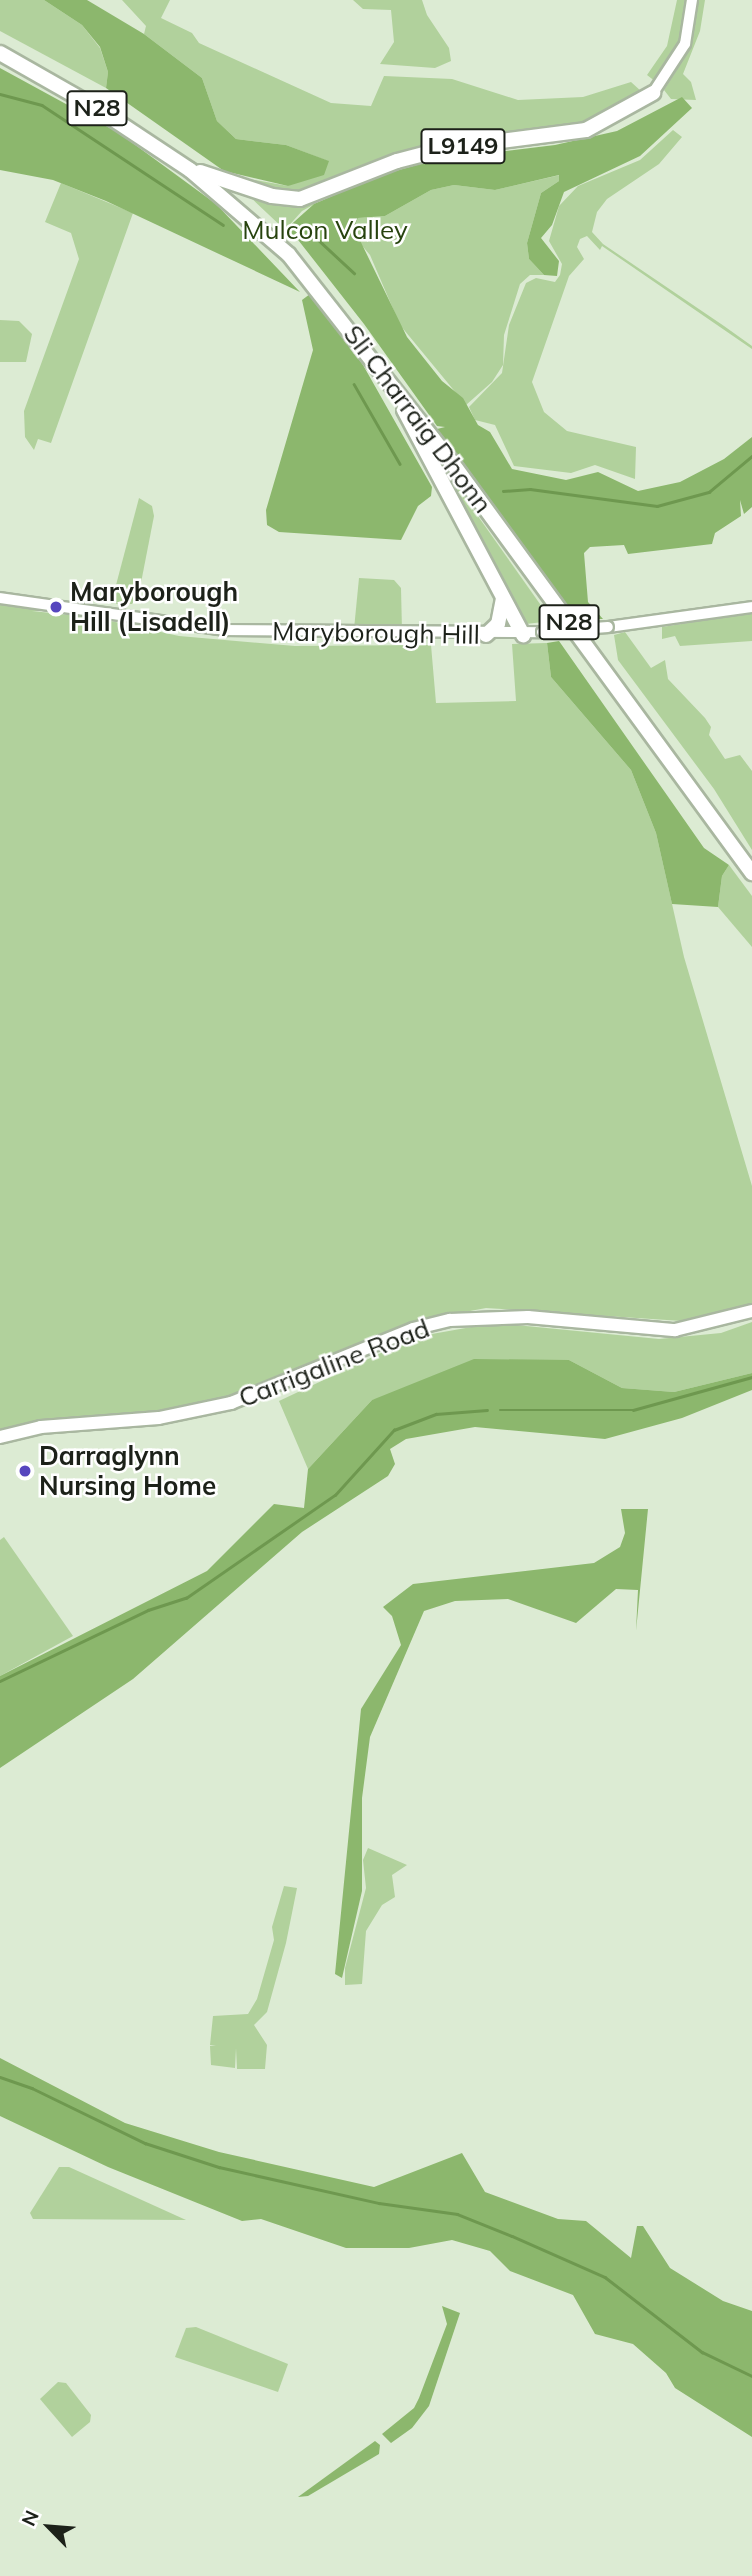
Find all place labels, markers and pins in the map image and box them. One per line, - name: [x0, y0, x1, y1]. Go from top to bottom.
- place label: Maryborough Hill (Lisadell): [70, 576, 238, 638]
- marker: Maryborough Hill (Lisadell): [48, 599, 64, 615]
- place label: Darraglynn Nursing Home: [39, 1440, 216, 1502]
- marker: Darraglynn Nursing Home: [17, 1463, 33, 1479]

